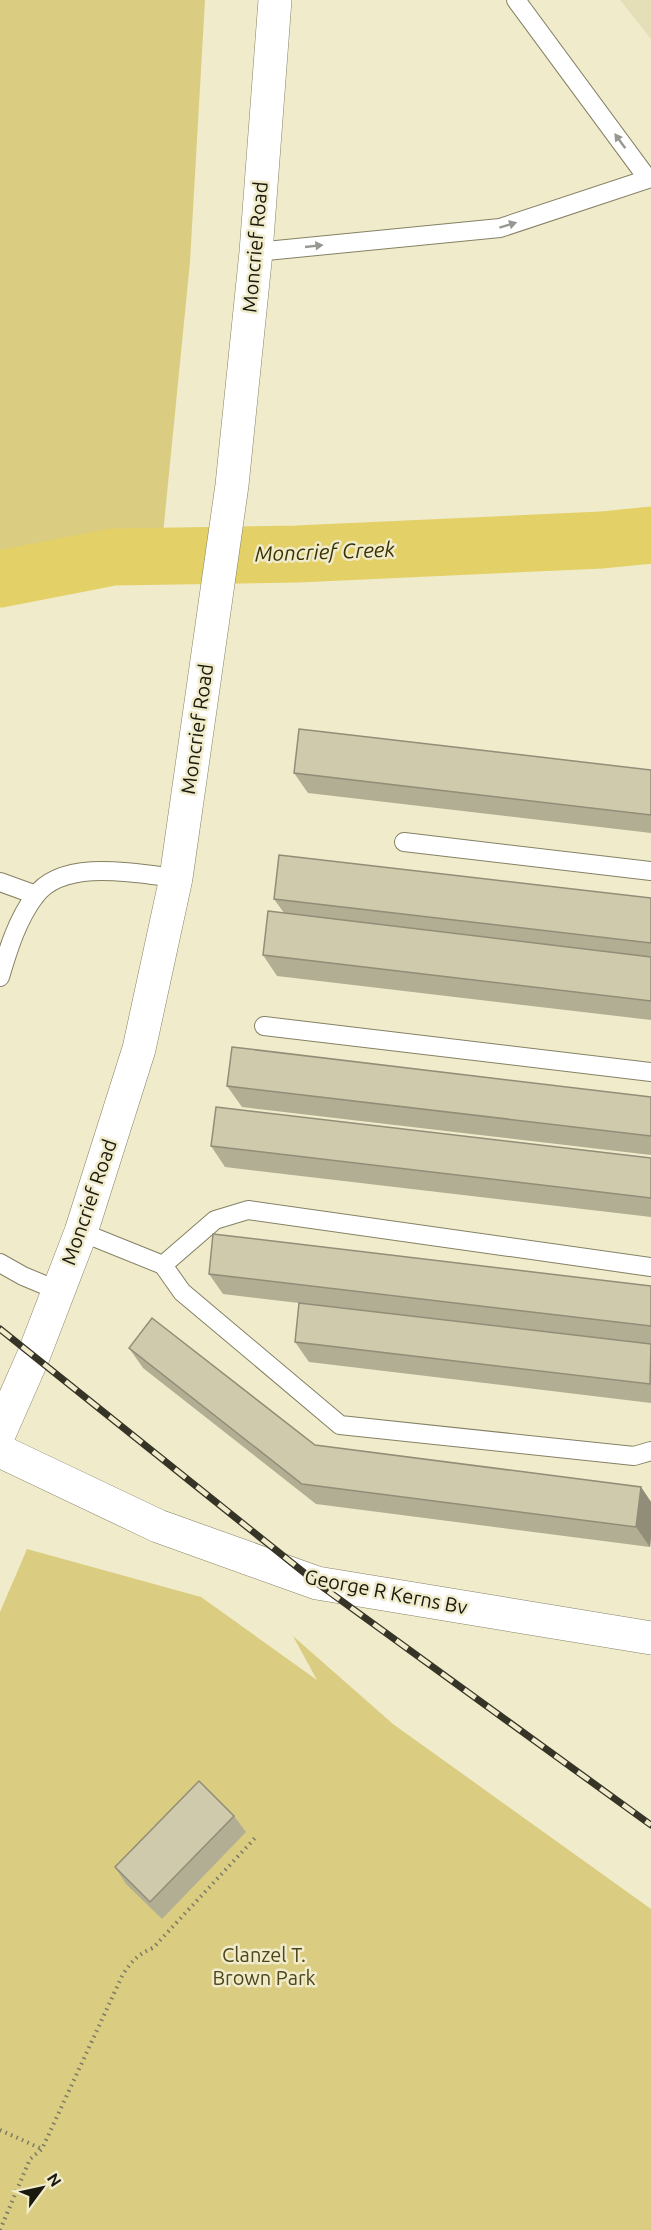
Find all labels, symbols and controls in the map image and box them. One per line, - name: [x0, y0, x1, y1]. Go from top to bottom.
- one-way arrow: [615, 134, 627, 149]
- street label: Moncrief Road: [237, 180, 272, 314]
- one-way arrow: [499, 220, 517, 229]
- one-way arrow: [305, 241, 324, 251]
- water label: Moncrief Creek: [254, 537, 396, 565]
- street label: Moncrief Road: [176, 662, 217, 796]
- street label: Moncrief Road: [56, 1136, 121, 1268]
- street label: George R Kerns Bv: [303, 1564, 470, 1619]
- park label: Clanzel T. Brown Park: [212, 1943, 316, 1989]
- north arrow: [12, 2158, 72, 2218]
- text: N: [44, 2170, 65, 2190]

